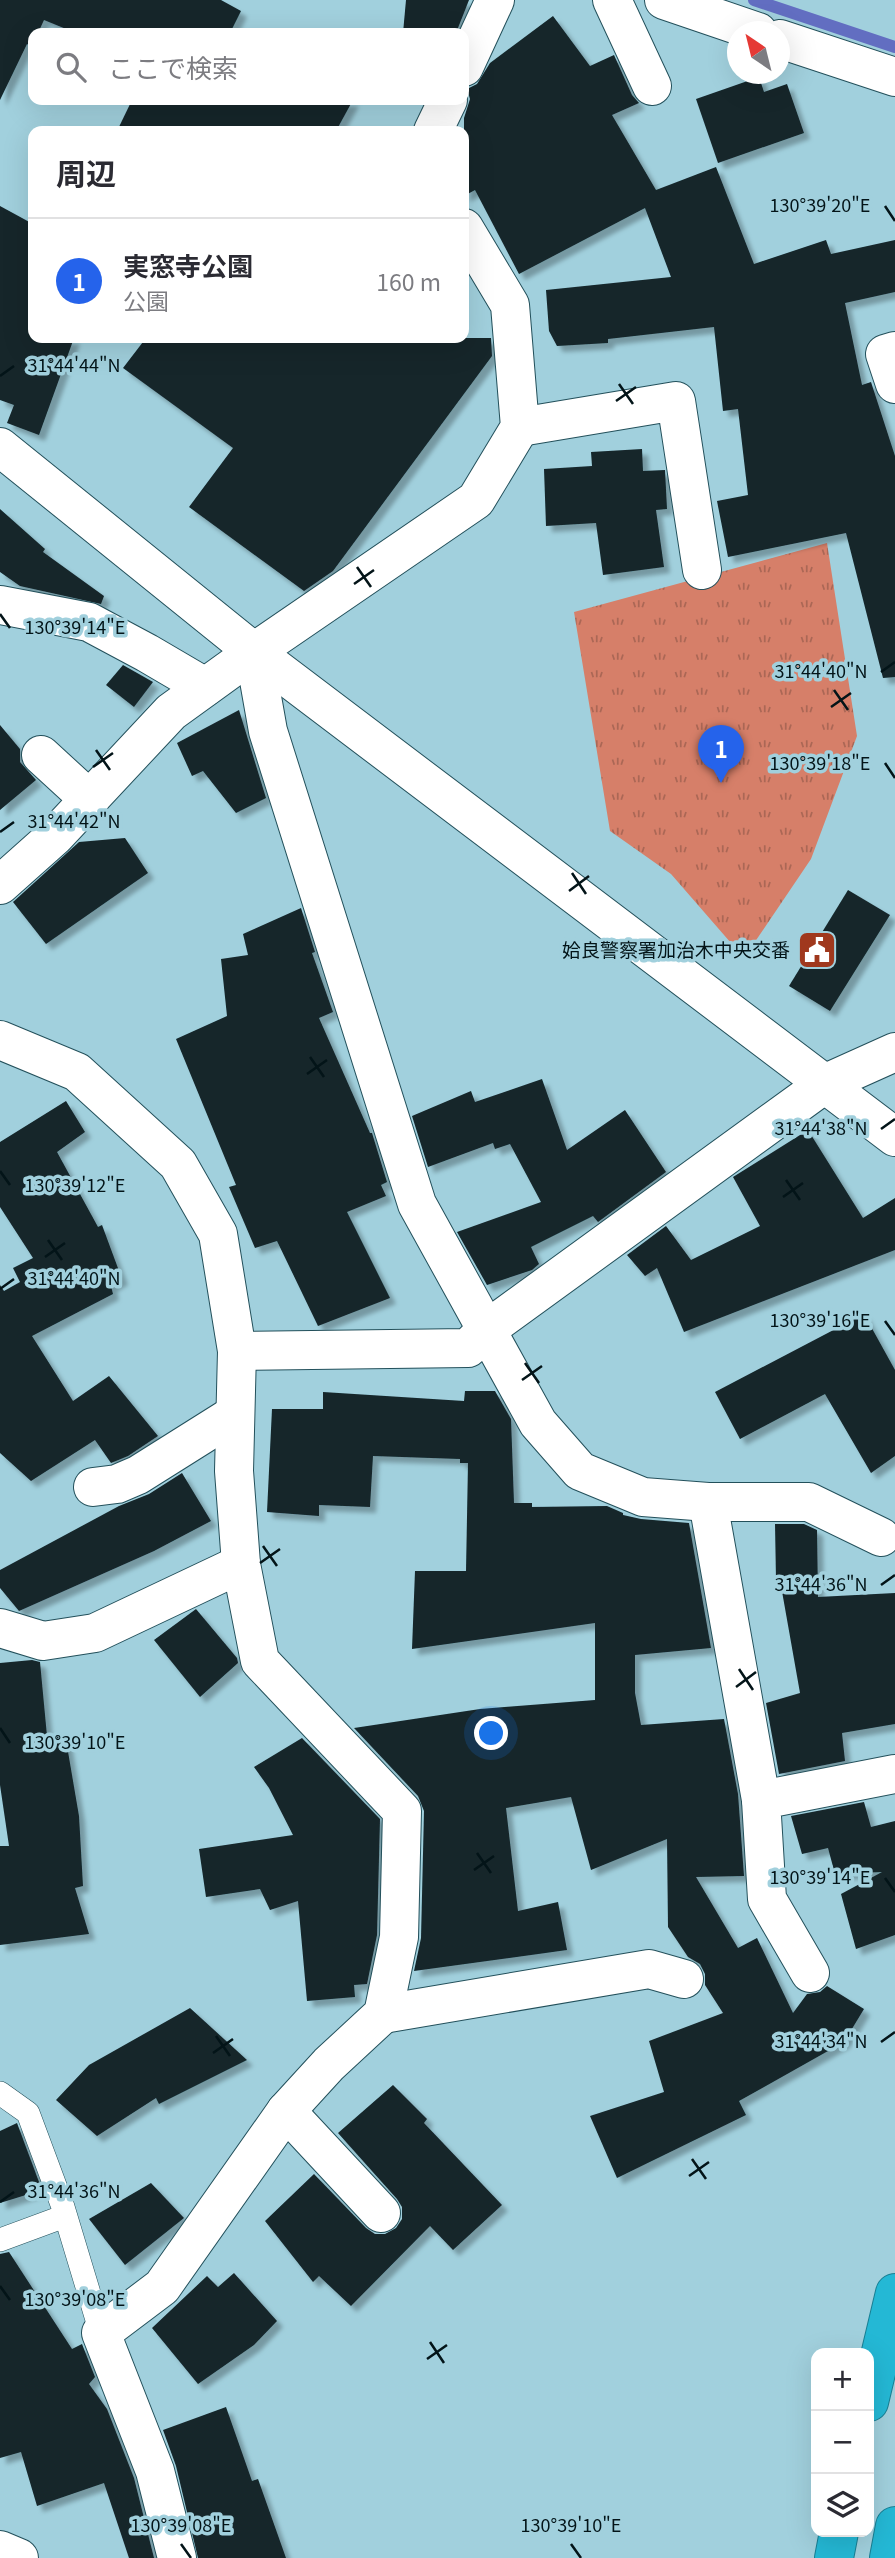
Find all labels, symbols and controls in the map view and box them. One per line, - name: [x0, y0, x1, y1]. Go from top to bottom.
- north arrow: [727, 21, 790, 84]
- search box: [28, 28, 469, 105]
- icon: search: [52, 48, 90, 86]
- text: ここで検索: [108, 48, 238, 85]
- text: 周辺: [56, 150, 116, 194]
- text: 130°39'20"E: [770, 191, 870, 217]
- text: 実窓寺公園: [123, 246, 253, 283]
- text: 1: [72, 264, 86, 298]
- text: 160 m: [376, 264, 441, 298]
- text: 公園: [123, 283, 169, 317]
- text: 31°44'44"N: [27, 351, 121, 377]
- text: 130°39'14"E: [25, 613, 125, 639]
- text: 31°44'40"N: [774, 657, 868, 683]
- pin: 1: [698, 725, 744, 783]
- text: 130°39'18"E: [770, 749, 870, 775]
- text: 31°44'42"N: [27, 807, 121, 833]
- public building icon: 姶良警察署加治木中央交番: [796, 929, 838, 971]
- place label: 姶良警察署加治木中央交番: [562, 935, 790, 962]
- text: 31°44'38"N: [774, 1114, 868, 1140]
- text: 130°39'12"E: [25, 1171, 125, 1197]
- text: 31°44'40"N: [27, 1264, 121, 1290]
- text: 130°39'16"E: [770, 1306, 870, 1332]
- text: 31°44'36"N: [774, 1570, 868, 1596]
- your location: [474, 1716, 508, 1750]
- text: 130°39'10"E: [25, 1728, 125, 1754]
- text: 130°39'14"E: [770, 1863, 870, 1889]
- text: 31°44'34"N: [774, 2027, 868, 2053]
- text: 31°44'36"N: [27, 2177, 121, 2203]
- text: 130°39'08"E: [25, 2285, 125, 2311]
- map controls: [811, 2348, 874, 2537]
- button: +: [811, 2348, 874, 2411]
- button: −: [811, 2411, 874, 2474]
- button: layers: [811, 2474, 874, 2537]
- text: 130°39'08"E: [131, 2511, 231, 2537]
- text: 130°39'10"E: [521, 2511, 621, 2537]

